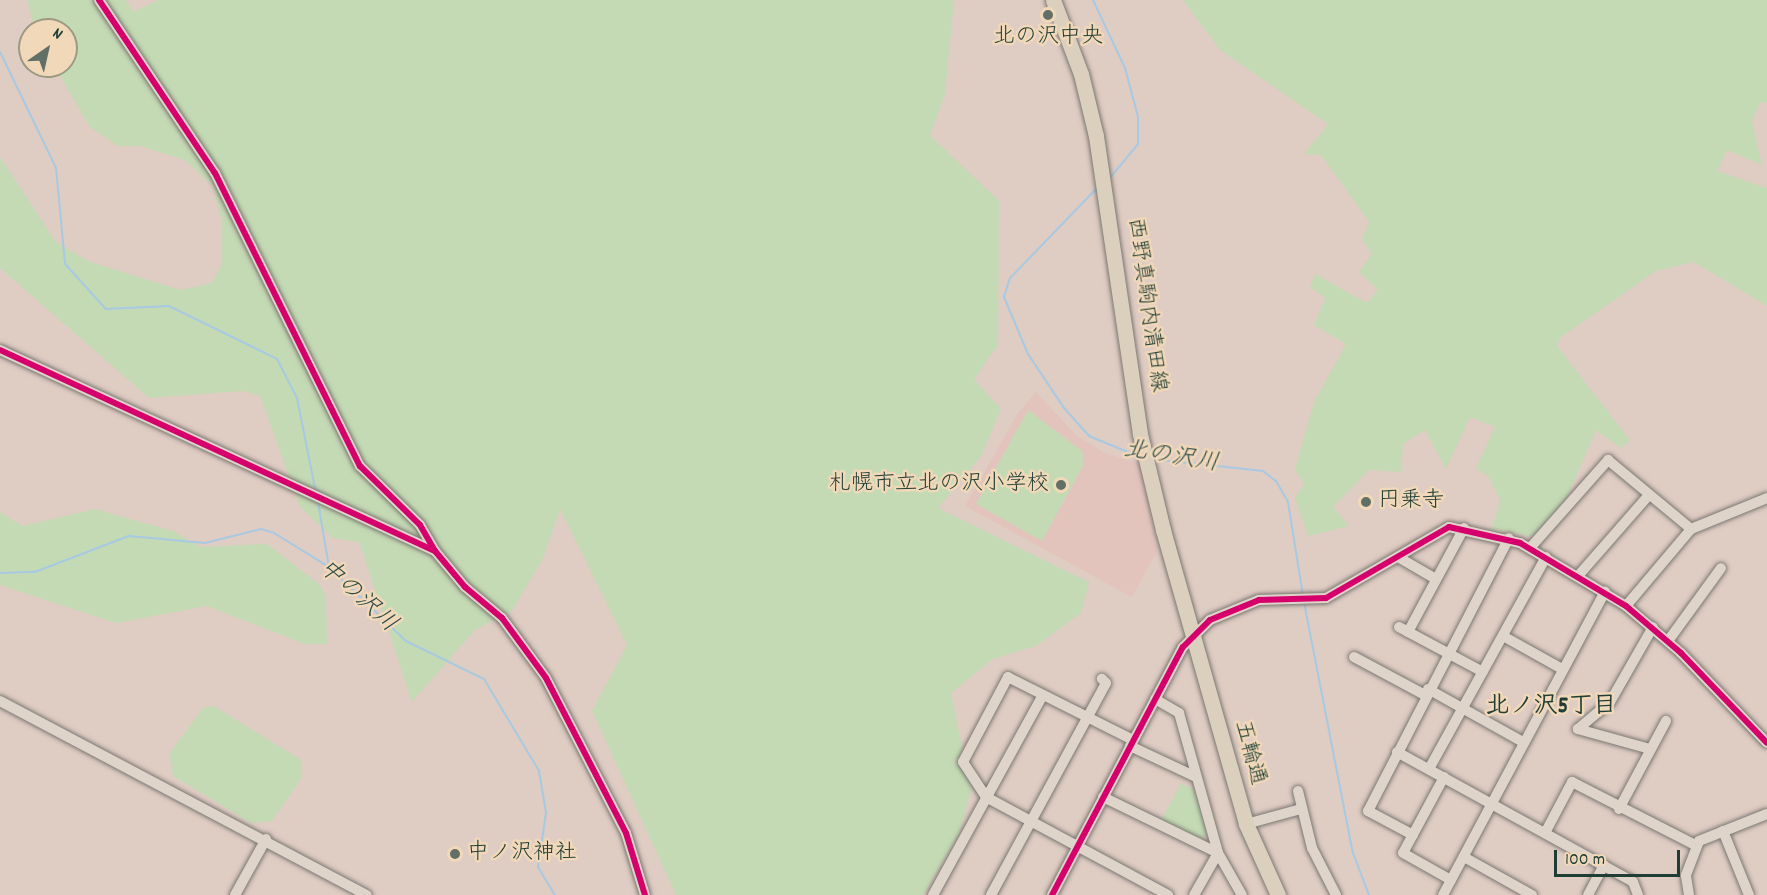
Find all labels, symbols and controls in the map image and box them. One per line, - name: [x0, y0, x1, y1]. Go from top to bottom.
- marker: 北の沢中央: [1041, 8, 1055, 22]
- north arrow: [18, 18, 78, 78]
- text: N: [48, 23, 67, 46]
- place label: 北の沢中央: [993, 25, 1103, 51]
- street label: 西野真駒内清田線: [1121, 216, 1171, 394]
- water label: 北の沢川: [1121, 436, 1221, 480]
- place label: 札幌市立北の沢小学校: [829, 472, 1049, 498]
- marker: 札幌市立北の沢小学校: [1054, 478, 1068, 492]
- place label: 円乗寺: [1378, 489, 1444, 515]
- marker: 円乗寺: [1359, 495, 1373, 509]
- water label: 中の沢川: [312, 554, 402, 640]
- district label: 北ノ沢5丁目: [1485, 694, 1617, 722]
- street label: 五輪通: [1228, 718, 1270, 788]
- scale bar: [1557, 838, 1683, 876]
- place label: 中ノ沢神社: [467, 841, 577, 867]
- marker: 中ノ沢神社: [448, 847, 462, 861]
- text: 100 m: [1565, 848, 1605, 873]

